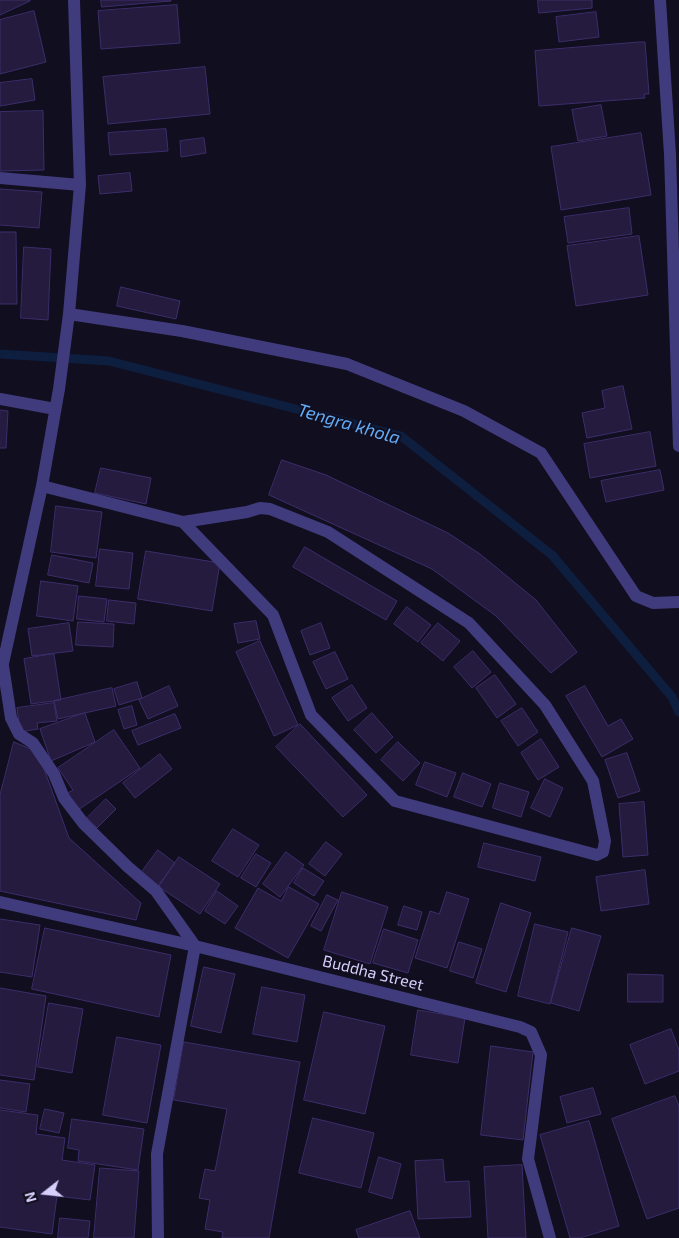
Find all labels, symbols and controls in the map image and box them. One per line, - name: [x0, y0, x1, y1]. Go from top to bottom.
- water label: Tengra khola: [295, 399, 403, 449]
- street label: Buddha Street: [320, 951, 426, 995]
- north arrow: [20, 1168, 70, 1218]
- text: N: [21, 1190, 40, 1204]

